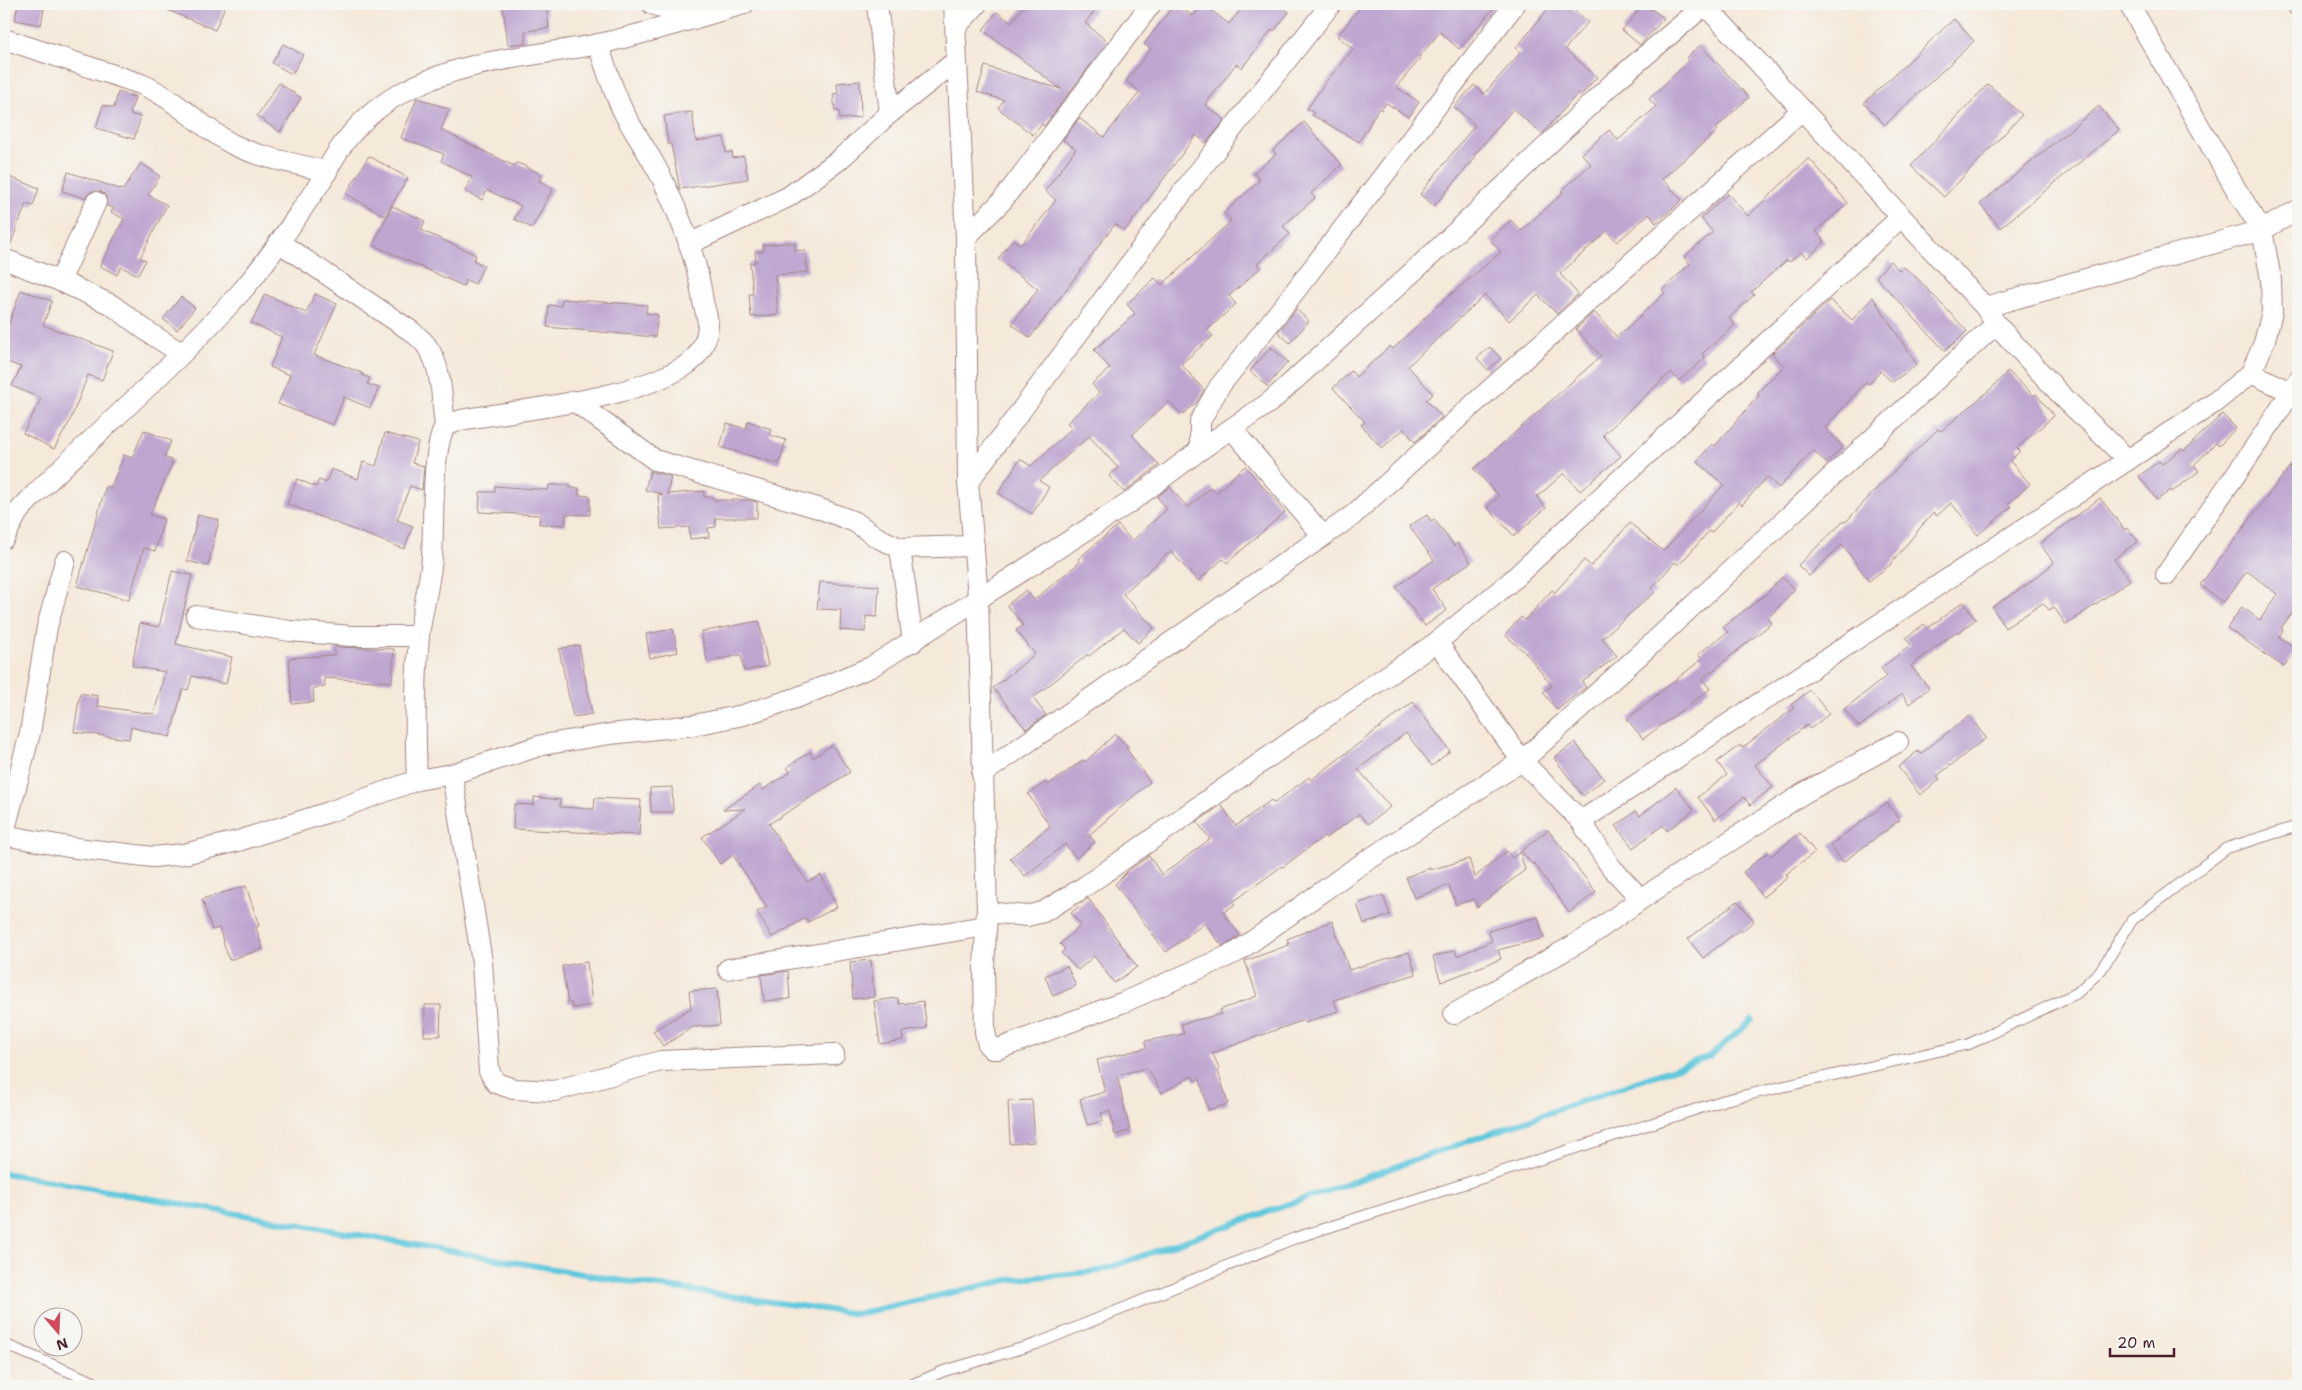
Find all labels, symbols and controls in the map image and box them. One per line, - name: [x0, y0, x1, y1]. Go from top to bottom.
- north arrow: [32, 1308, 82, 1358]
- scale bar: [2110, 1325, 2173, 1357]
- text: 20 m: [2117, 1333, 2156, 1353]
- text: N: [54, 1334, 70, 1355]

